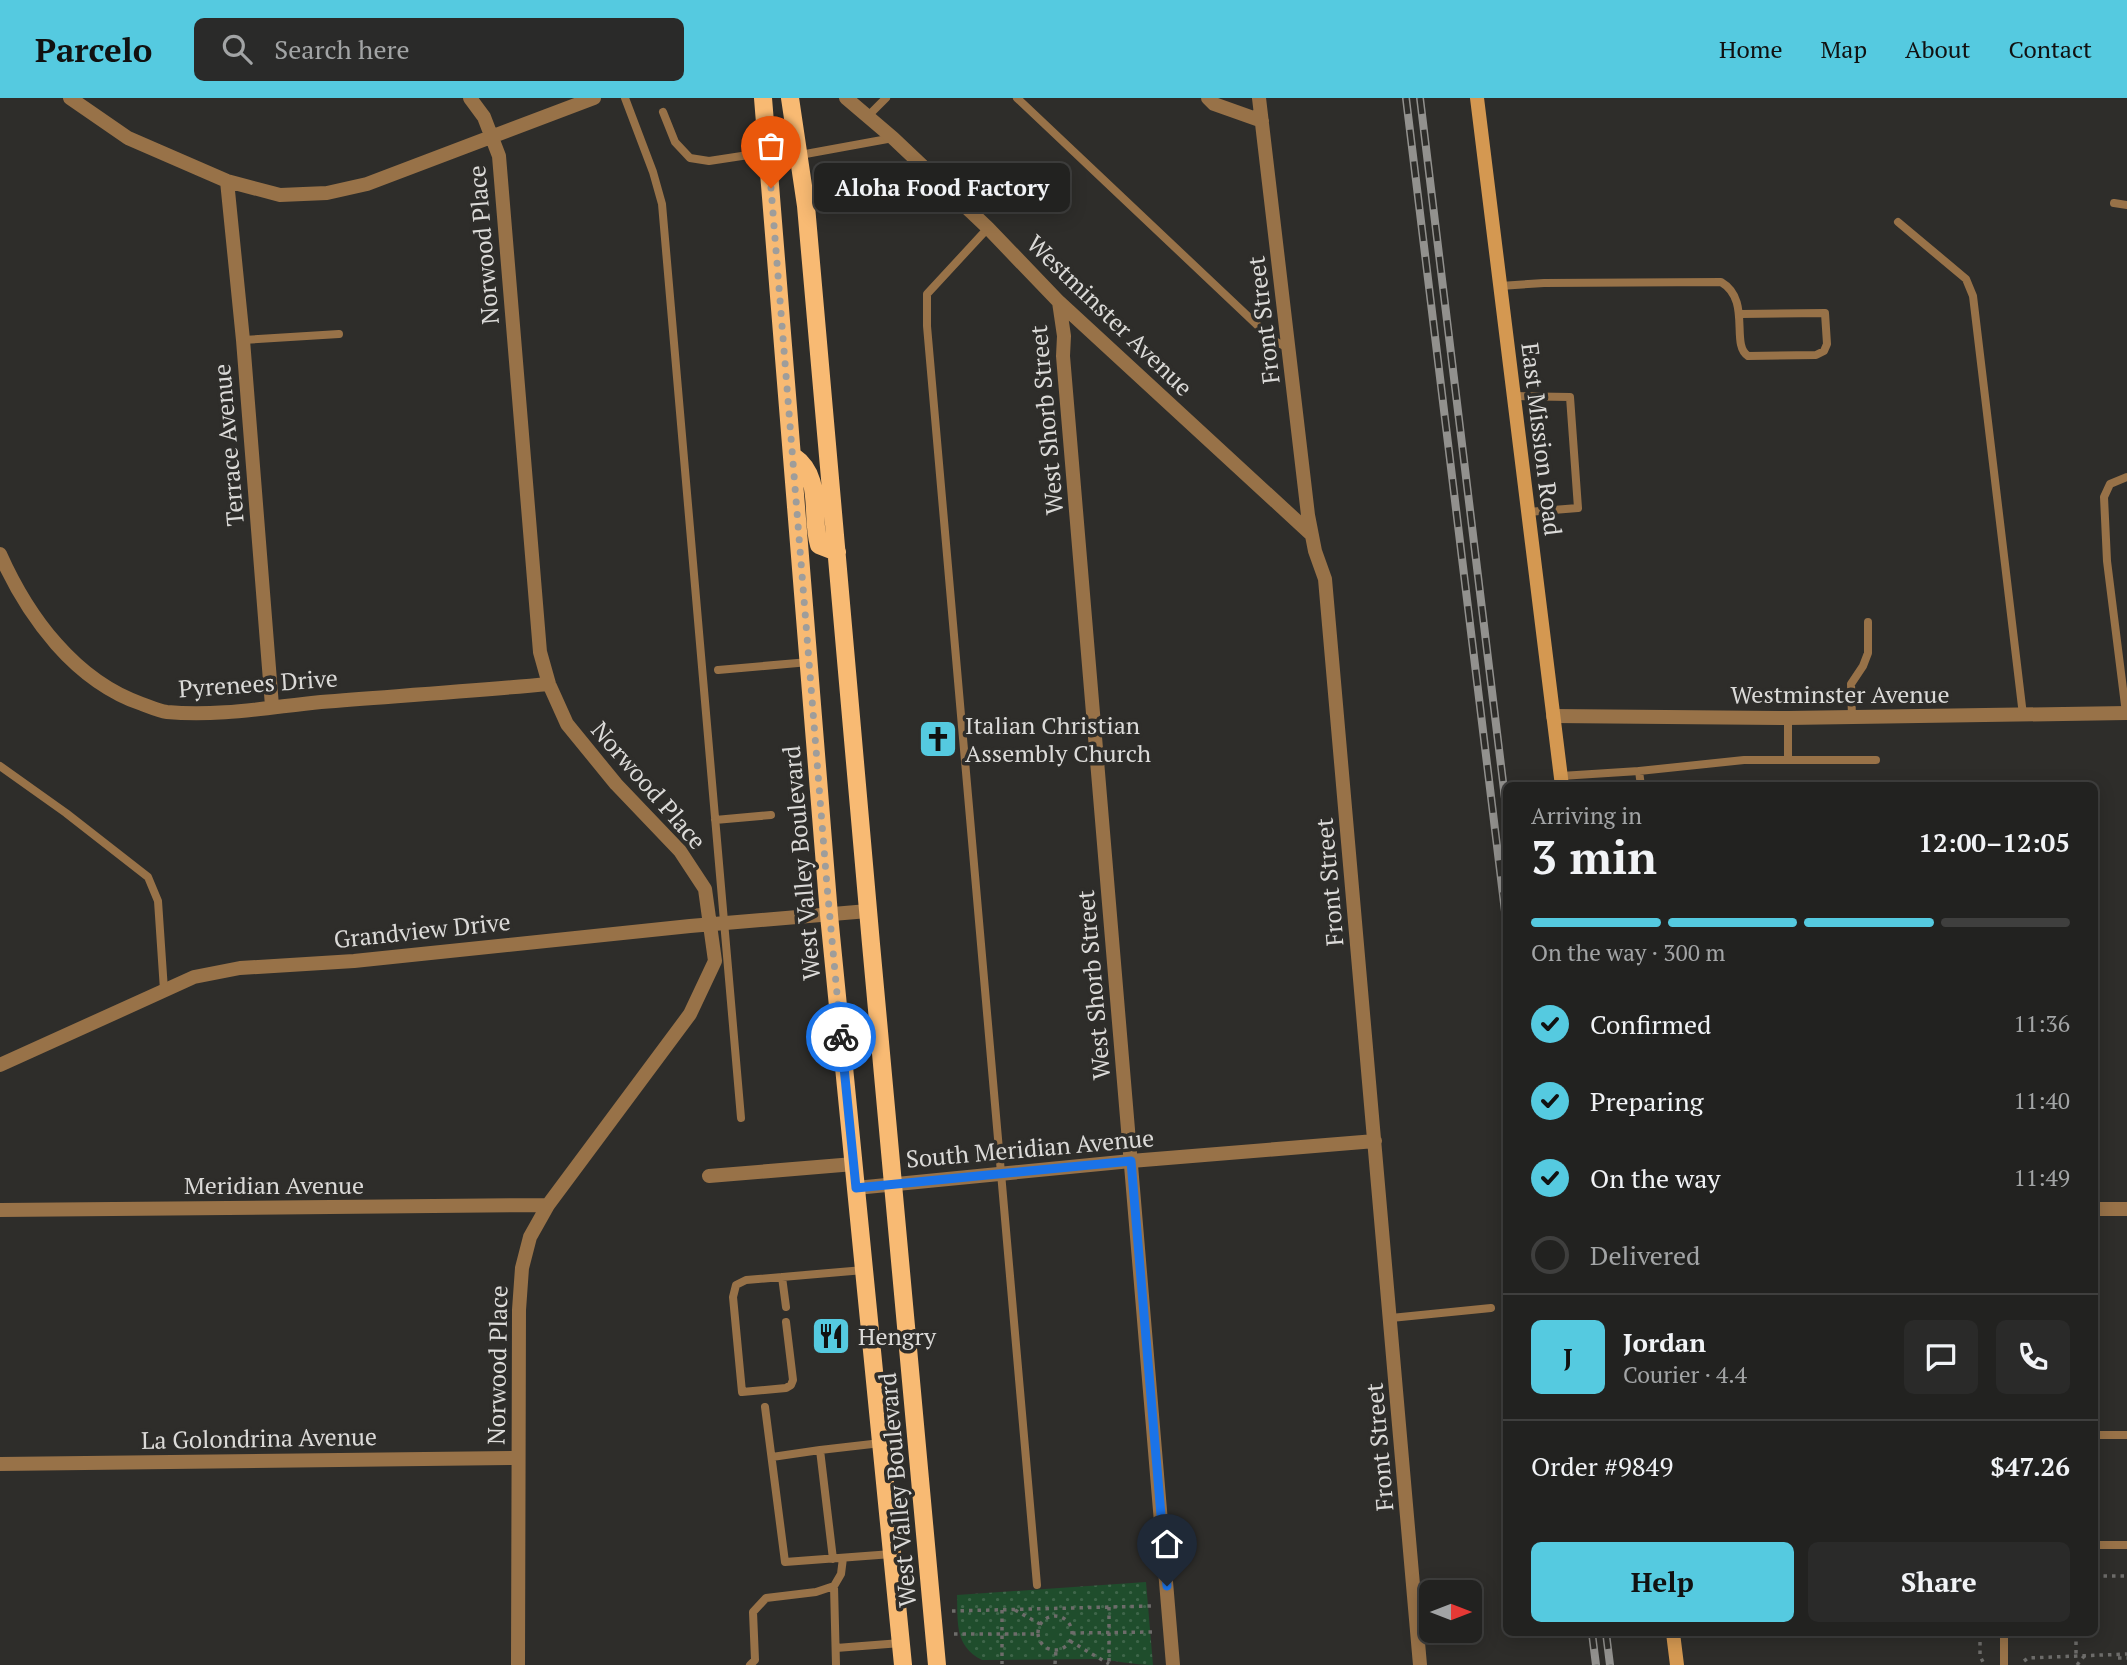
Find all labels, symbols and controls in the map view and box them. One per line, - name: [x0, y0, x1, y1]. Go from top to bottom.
- search box: [194, 18, 684, 81]
- text: Parcelo: [35, 28, 152, 71]
- icon: search: [218, 30, 256, 68]
- text: Search here: [274, 32, 410, 66]
- text: Home: [1719, 33, 1783, 65]
- text: Map: [1821, 33, 1867, 65]
- text: About: [1905, 33, 1971, 65]
- text: Contact: [2009, 33, 2092, 65]
- pin: [741, 116, 801, 188]
- icon: bag: [752, 127, 790, 165]
- street label: Norwood Place: [460, 164, 506, 326]
- callout: Aloha Food Factory: [813, 164, 1068, 212]
- text: Aloha Food Factory: [835, 172, 1049, 203]
- street label: Westminster Avenue: [1020, 227, 1200, 403]
- street label: Front Street: [1239, 254, 1287, 386]
- street label: West Shorb Street: [1022, 324, 1070, 516]
- street label: East Mission Road: [1514, 341, 1570, 537]
- street label: Terrace Avenue: [205, 363, 251, 527]
- street label: Pyrenees Drive: [177, 661, 339, 705]
- street label: Westminster Avenue: [1731, 678, 1949, 710]
- place label: Italian Christian Assembly Church: [965, 709, 1151, 769]
- street label: Norwood Place: [585, 714, 713, 856]
- church icon: Italian Christian Assembly Church: [917, 718, 959, 760]
- street label: West Valley Boulevard: [775, 744, 827, 982]
- text: Arriving in: [1531, 800, 1642, 831]
- street label: Front Street: [1307, 816, 1351, 947]
- text: 12:00–12:05: [1918, 825, 2070, 859]
- text: 3 min: [1531, 826, 1657, 887]
- street label: West Shorb Street: [1069, 889, 1117, 1081]
- street label: Grandview Drive: [332, 905, 512, 955]
- text: On the way · 300 m: [1531, 937, 1725, 968]
- courier: [806, 1002, 876, 1072]
- icon: check: [1531, 1005, 1569, 1043]
- text: Confirmed: [1590, 1007, 1711, 1041]
- text: 11:36: [2013, 1008, 2070, 1039]
- icon: bike: [822, 1018, 860, 1056]
- icon: check: [1531, 1082, 1569, 1120]
- text: Preparing: [1590, 1084, 1703, 1118]
- text: 11:40: [2013, 1085, 2070, 1116]
- street label: South Meridian Avenue: [905, 1121, 1155, 1175]
- icon: check: [1531, 1159, 1569, 1197]
- text: On the way: [1590, 1161, 1721, 1195]
- text: 11:49: [2013, 1162, 2070, 1193]
- street label: Meridian Avenue: [184, 1169, 364, 1201]
- text: Delivered: [1590, 1238, 1700, 1272]
- street label: Norwood Place: [480, 1285, 514, 1445]
- restaurant icon: Hengry: [810, 1315, 852, 1357]
- place label: Hengry: [858, 1320, 937, 1352]
- button: chat: [1904, 1320, 1978, 1394]
- button: phone: [1996, 1320, 2070, 1394]
- text: Jordan: [1623, 1325, 1706, 1359]
- text: J: [1563, 1340, 1573, 1374]
- text: Courier · 4.4: [1623, 1359, 1747, 1390]
- street label: West Valley Boulevard: [871, 1371, 923, 1609]
- street label: Front Street: [1357, 1381, 1401, 1512]
- street label: La Golondrina Avenue: [141, 1420, 377, 1456]
- text: Order #9849: [1531, 1449, 1673, 1483]
- text: $47.26: [1990, 1449, 2070, 1483]
- pin: [1137, 1514, 1197, 1586]
- icon: home: [1148, 1525, 1186, 1563]
- button: Help: [1531, 1542, 1794, 1622]
- button: Share: [1808, 1542, 2070, 1622]
- north arrow: [1419, 1580, 1482, 1643]
- map controls: [1419, 1580, 1482, 1643]

